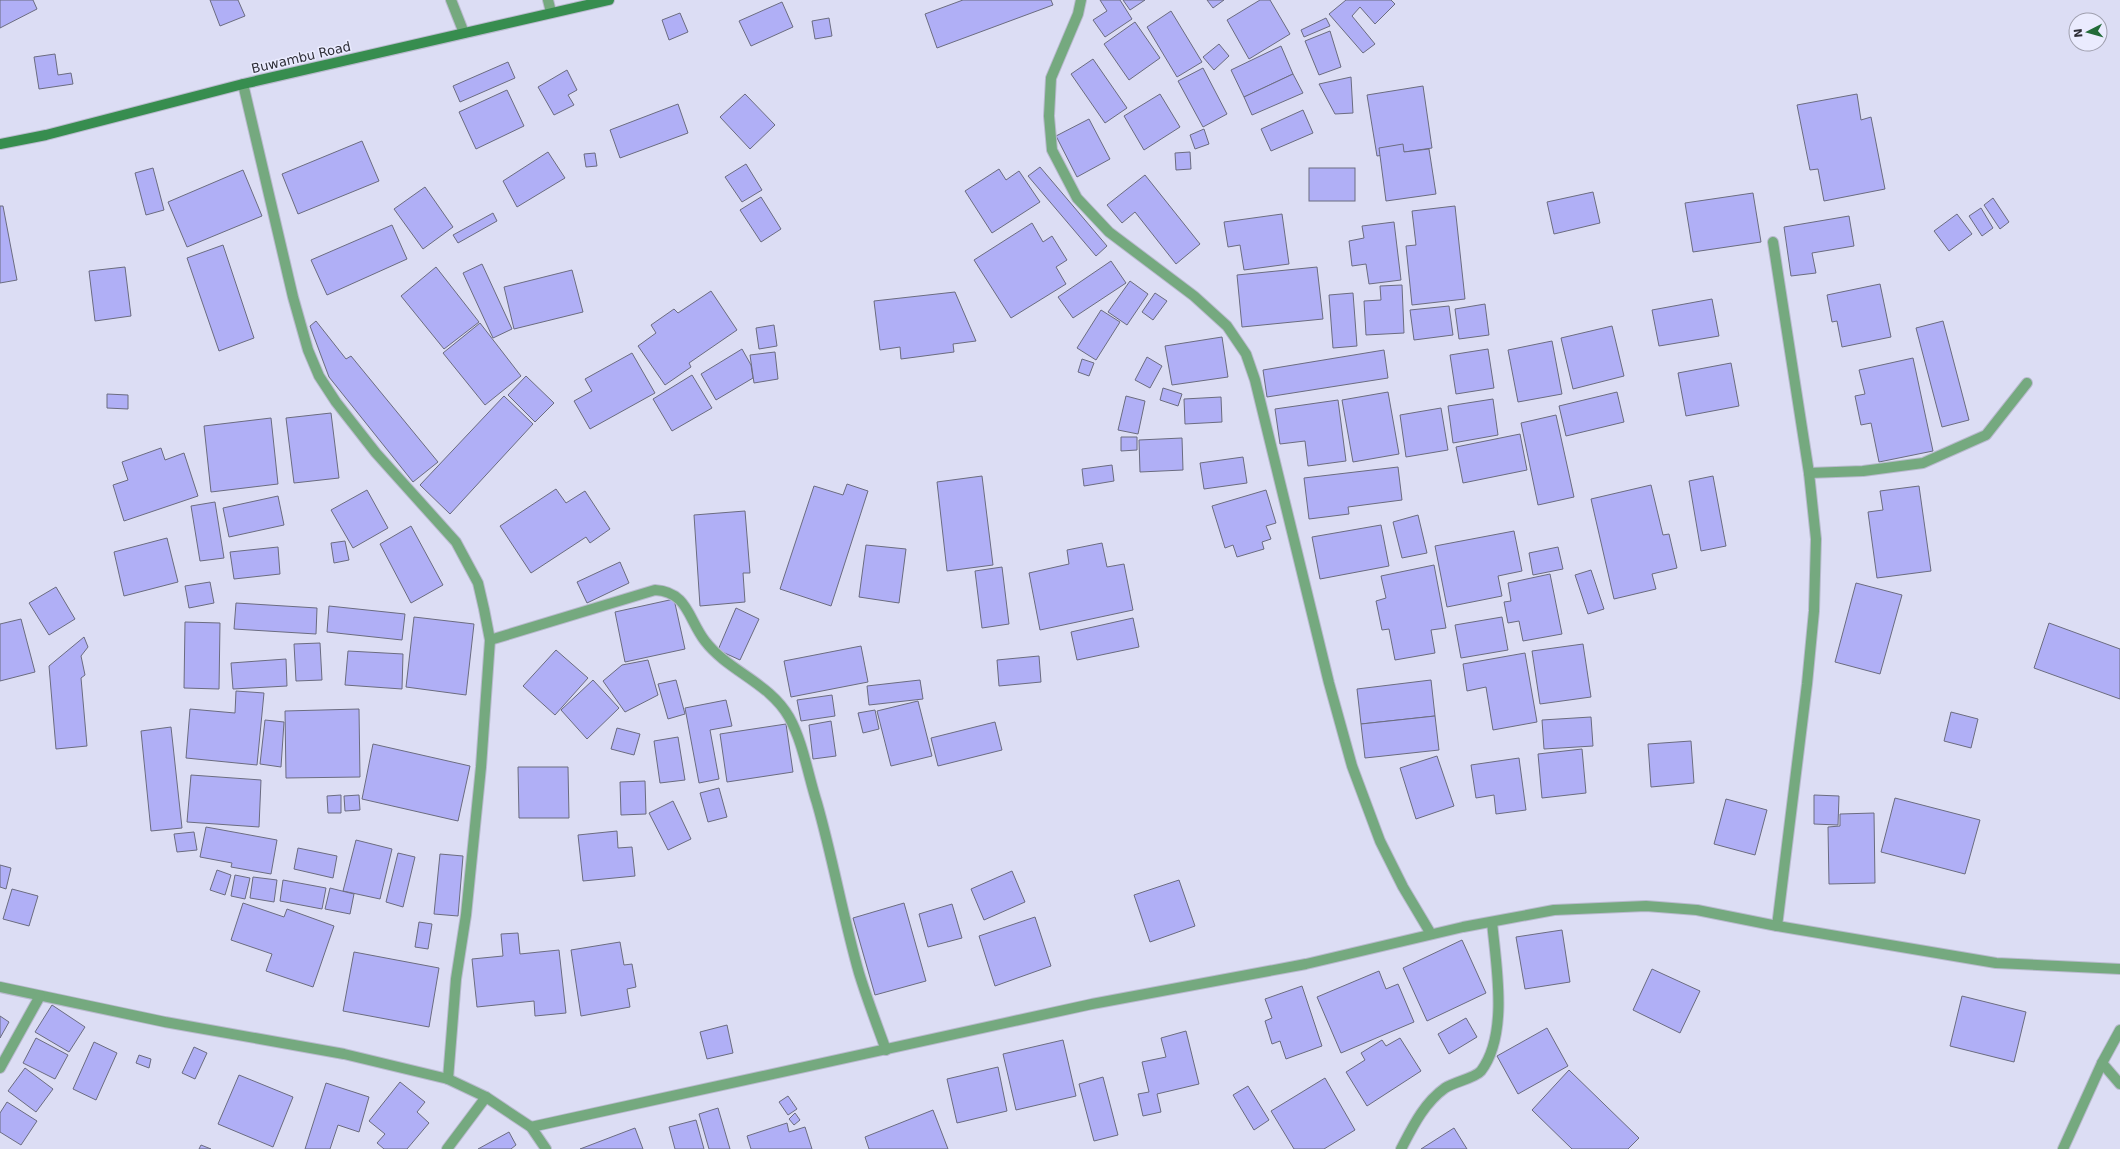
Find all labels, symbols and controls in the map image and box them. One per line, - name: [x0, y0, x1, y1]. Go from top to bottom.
- north arrow: [2068, 12, 2108, 52]
- text: N: [2072, 28, 2085, 38]
- street label: Buwambu Road: [250, 39, 352, 76]

